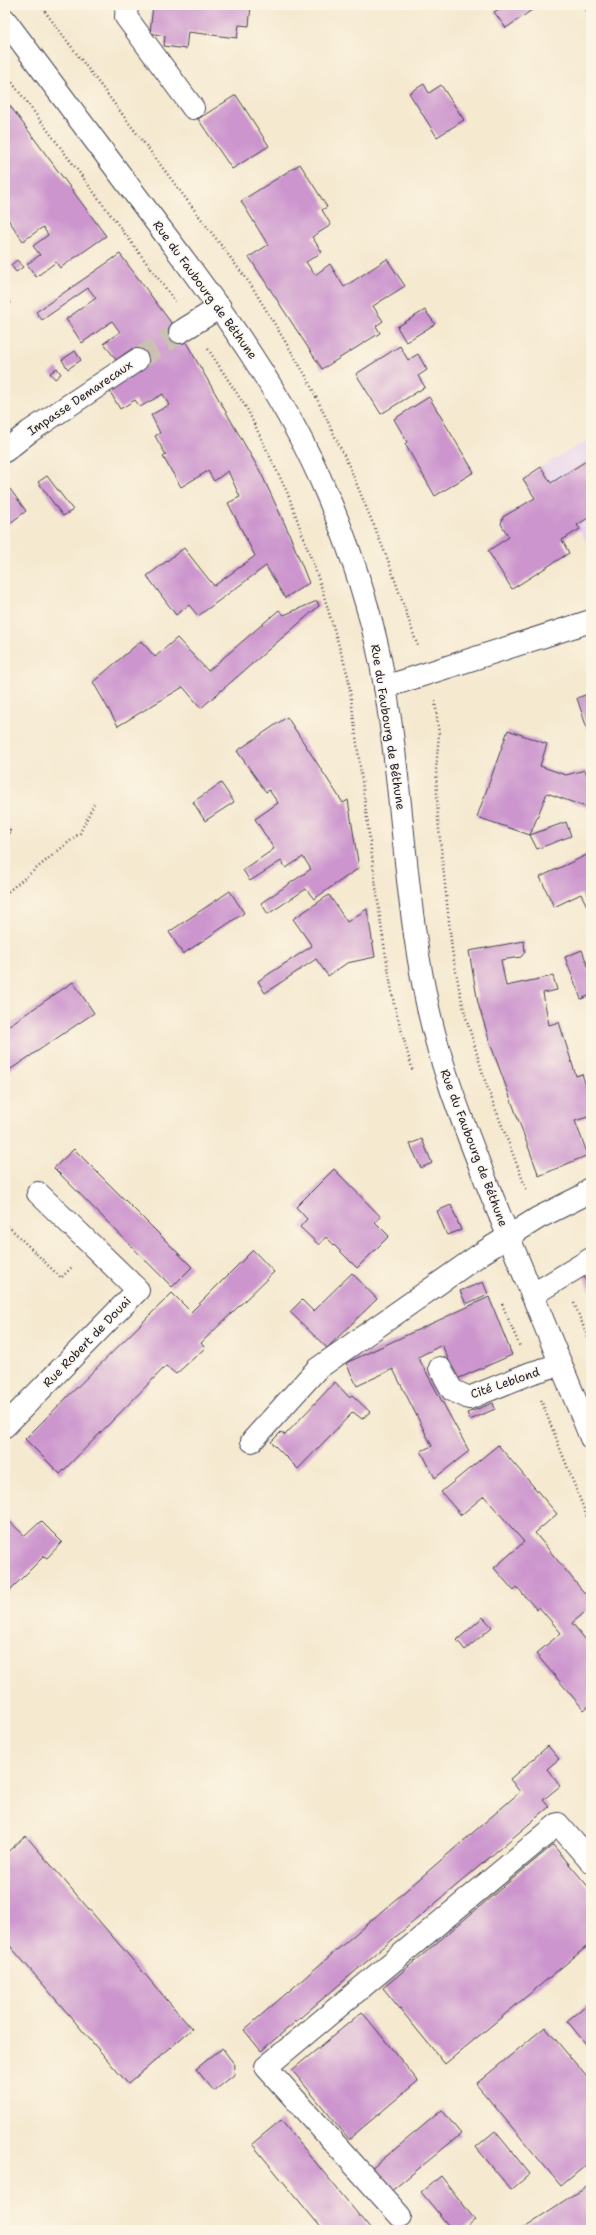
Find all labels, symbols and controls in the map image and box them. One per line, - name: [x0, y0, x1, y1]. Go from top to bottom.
- street label: Rue du Faubourg de Béthune: [149, 218, 261, 363]
- street label: Impasse Demarecaux: [24, 357, 136, 439]
- street label: Rue du Faubourg de Béthune: [367, 643, 409, 811]
- street label: Rue du Faubourg de Béthune: [437, 1067, 512, 1229]
- street label: Rue Robert de Douai: [39, 1293, 135, 1391]
- street label: Cité Leblond: [468, 1364, 542, 1402]

